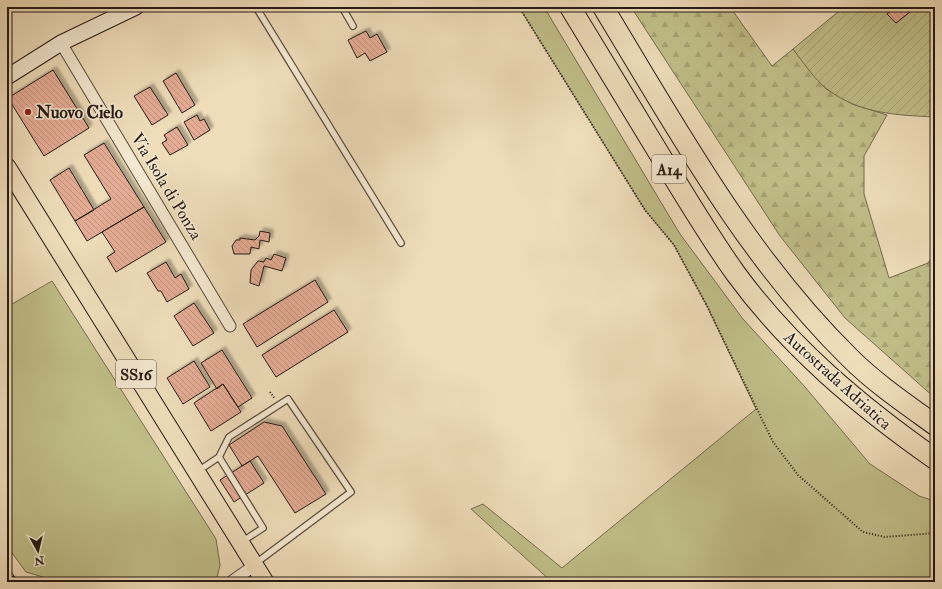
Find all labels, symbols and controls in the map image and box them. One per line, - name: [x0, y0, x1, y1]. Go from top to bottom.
- place label: Nuovo Cielo: [35, 102, 123, 123]
- marker: Nuovo Cielo: [23, 107, 33, 117]
- street label: Via Isola di Ponza: [126, 129, 207, 244]
- road number: A14: [652, 155, 686, 183]
- street label: Autostrada Adriatica: [779, 326, 897, 435]
- road number: SS16: [116, 360, 156, 388]
- north arrow: [18, 531, 58, 571]
- text: N: [32, 553, 46, 568]

